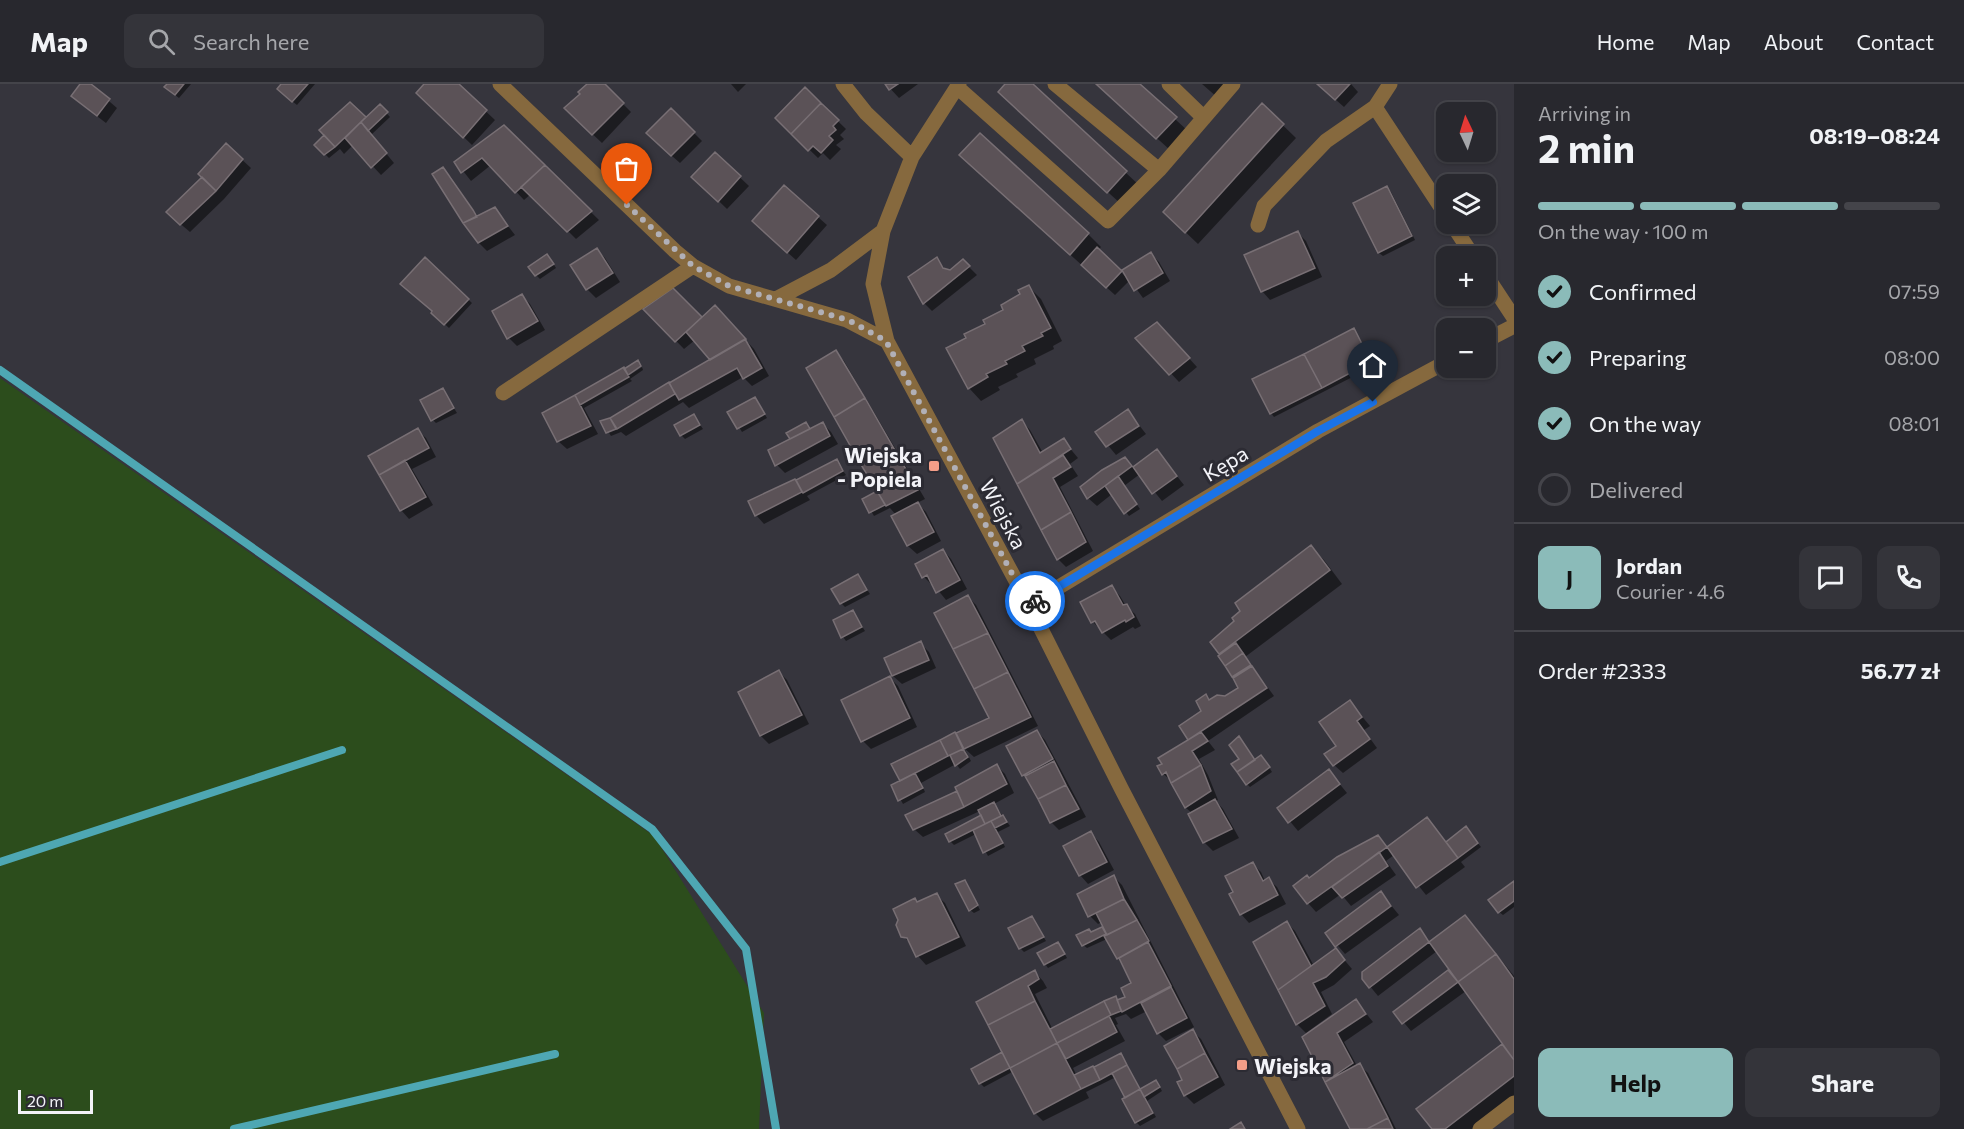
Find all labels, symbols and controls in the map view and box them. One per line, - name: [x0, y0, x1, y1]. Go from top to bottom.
- search box: [124, 14, 544, 68]
- text: Map: [30, 24, 88, 58]
- icon: search: [145, 25, 178, 58]
- text: Search here: [193, 28, 309, 55]
- text: Home: [1597, 29, 1654, 54]
- text: Map: [1687, 29, 1731, 54]
- text: About: [1764, 29, 1823, 54]
- text: Contact: [1856, 29, 1934, 54]
- text: Arriving in: [1538, 101, 1631, 125]
- north arrow: [1436, 102, 1496, 162]
- map controls: [1436, 102, 1496, 378]
- text: 08:19–08:24: [1809, 122, 1940, 149]
- text: 2 min: [1538, 123, 1635, 171]
- pin: [601, 143, 652, 205]
- icon: bag: [610, 152, 643, 185]
- button: layers: [1436, 174, 1496, 234]
- text: On the way · 100 m: [1538, 219, 1708, 243]
- button: +: [1436, 246, 1496, 306]
- icon: check: [1538, 275, 1571, 308]
- text: Confirmed: [1589, 278, 1696, 305]
- text: 07:59: [1888, 279, 1940, 303]
- button: −: [1436, 318, 1496, 378]
- pin: [1347, 340, 1398, 402]
- icon: check: [1538, 341, 1571, 374]
- text: Preparing: [1589, 344, 1686, 371]
- text: 08:00: [1884, 345, 1940, 369]
- icon: home: [1356, 349, 1389, 382]
- icon: check: [1538, 407, 1571, 440]
- text: On the way: [1589, 410, 1701, 437]
- text: 08:01: [1888, 411, 1940, 435]
- street label: Kępa: [1198, 440, 1252, 486]
- place label: Wiejska - Popiela: [837, 442, 922, 491]
- marker: Wiejska - Popiela: [927, 459, 941, 473]
- street label: Wiejska: [975, 475, 1033, 553]
- text: Delivered: [1589, 476, 1683, 503]
- button: chat: [1799, 546, 1862, 609]
- button: phone: [1877, 546, 1940, 609]
- text: Jordan: [1616, 552, 1682, 579]
- text: J: [1566, 564, 1573, 591]
- courier: [1005, 571, 1065, 631]
- text: Courier · 4.6: [1616, 579, 1725, 603]
- icon: bike: [1019, 585, 1052, 618]
- text: Order #2333: [1538, 657, 1666, 684]
- text: 56.77 zł: [1861, 657, 1940, 684]
- button: Help: [1538, 1048, 1733, 1117]
- button: Share: [1745, 1048, 1940, 1117]
- place label: Wiejska: [1254, 1053, 1332, 1078]
- marker: Wiejska: [1235, 1058, 1249, 1072]
- scale bar: [18, 1087, 93, 1114]
- text: 20 m: [27, 1091, 63, 1110]

